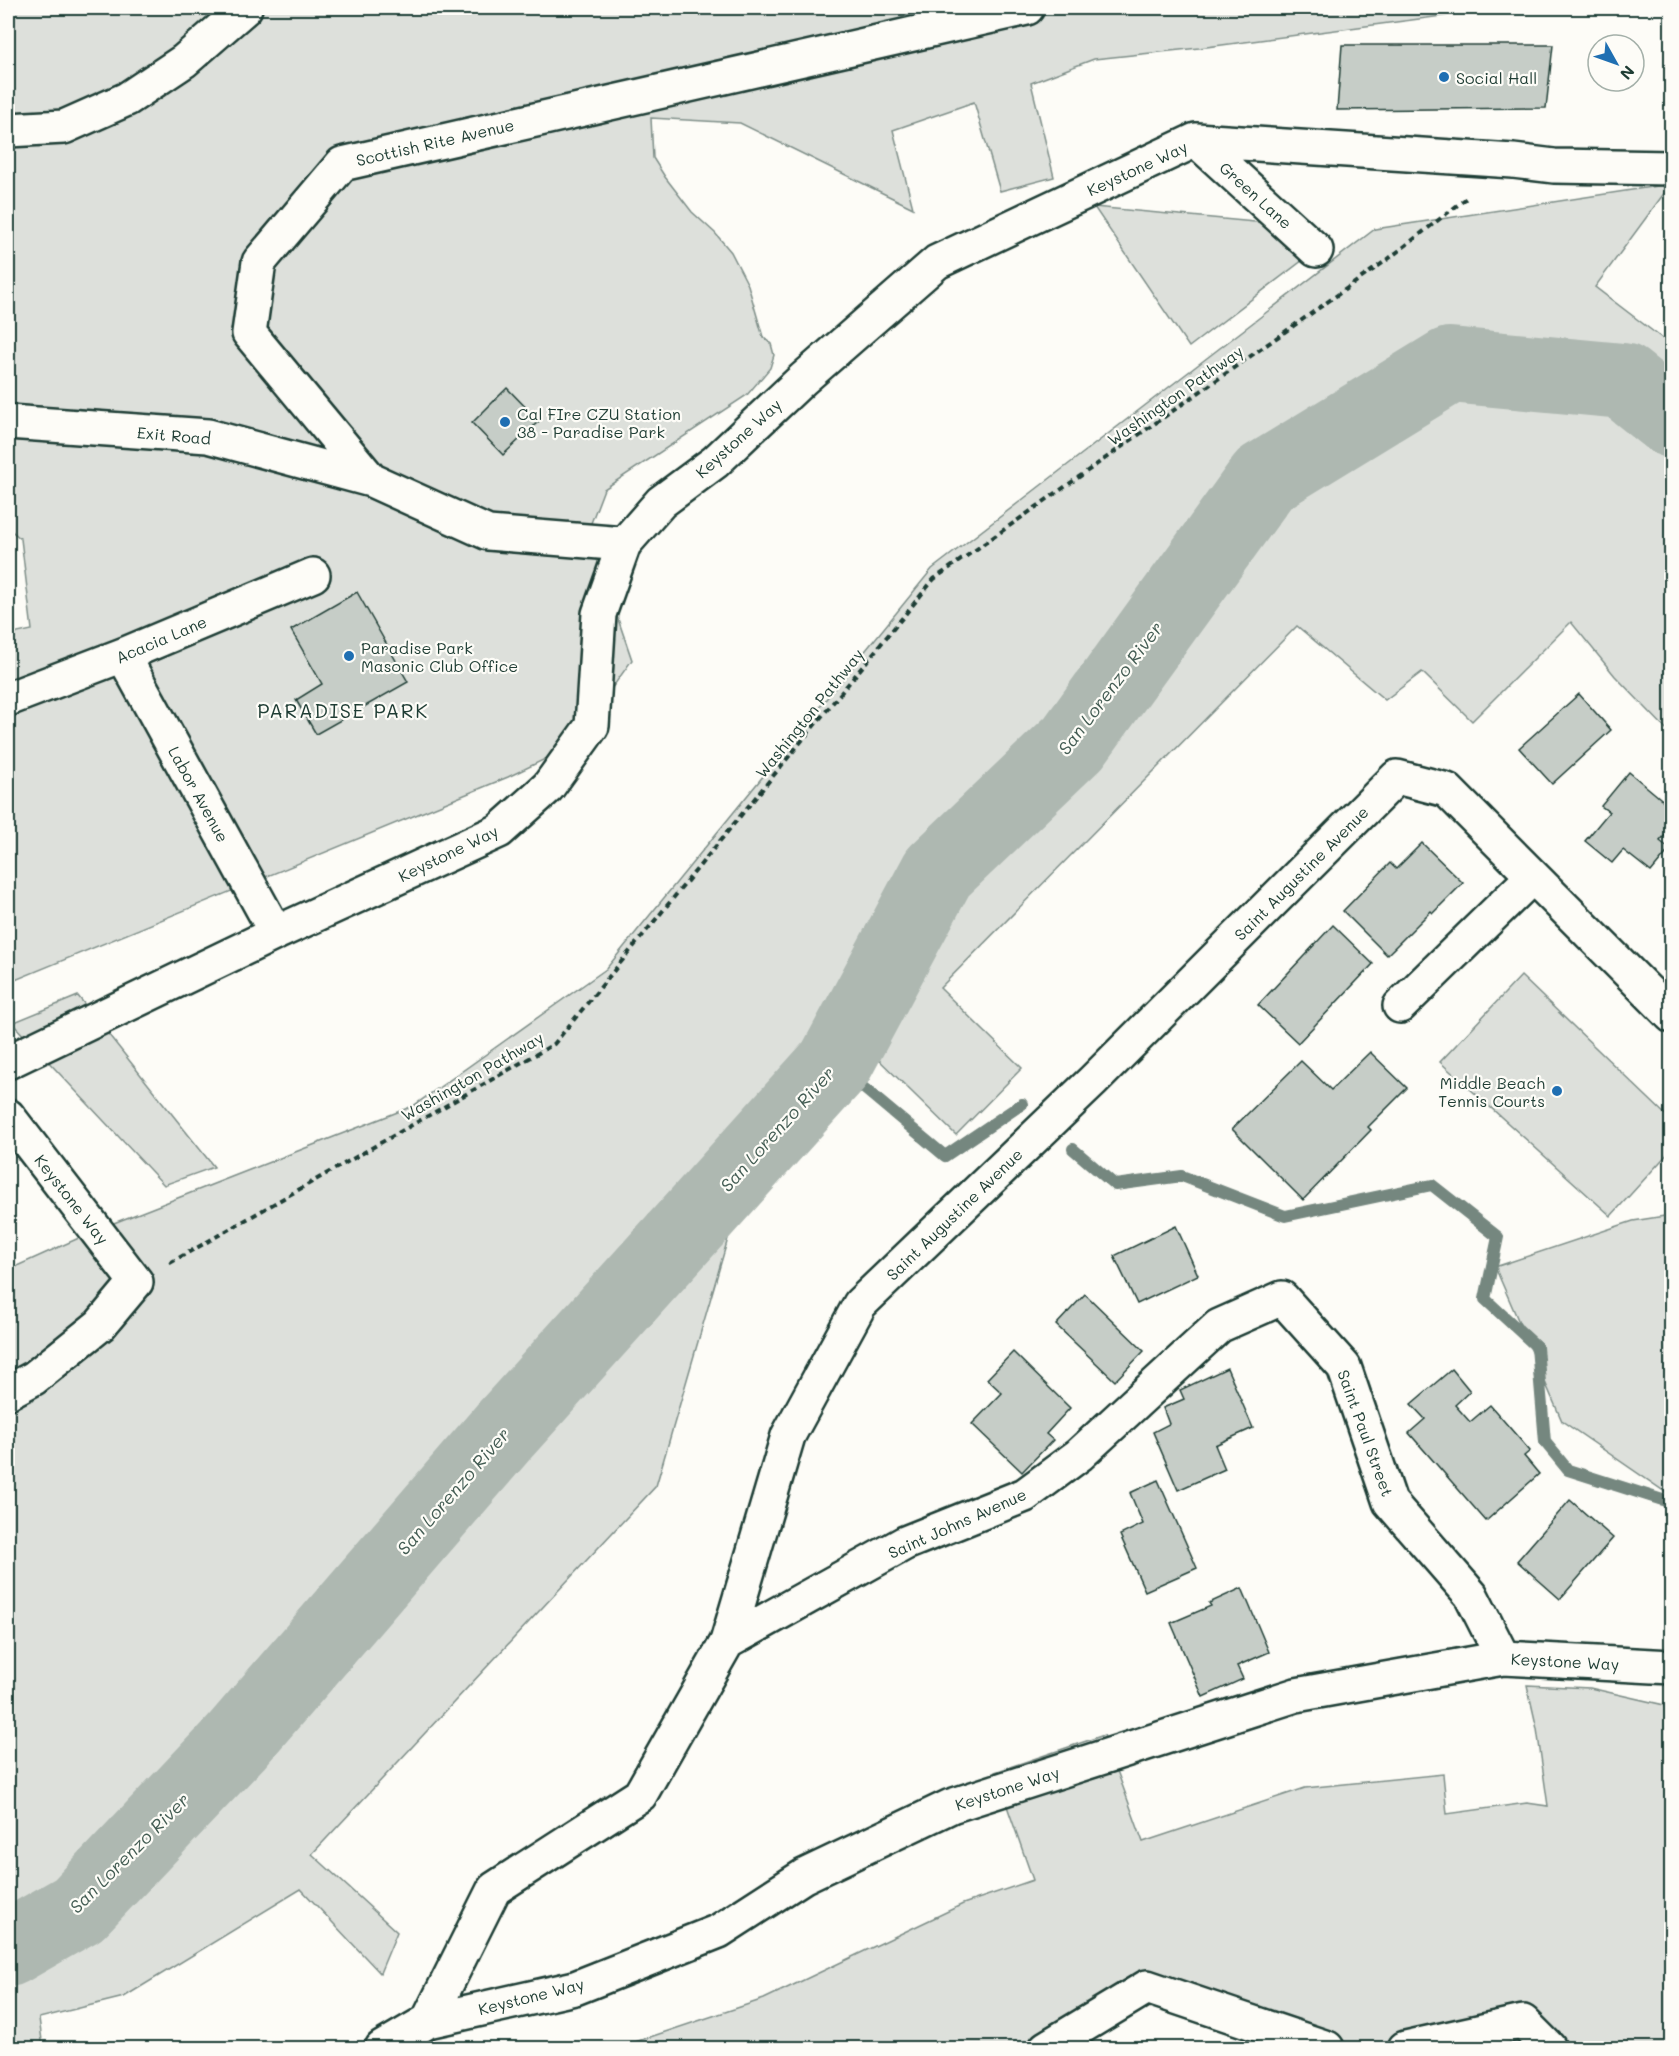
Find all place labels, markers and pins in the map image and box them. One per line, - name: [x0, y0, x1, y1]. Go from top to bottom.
- place label: Social Hall: [1456, 67, 1537, 88]
- marker: Social Hall: [1437, 70, 1451, 84]
- place label: Cal FIre CZU Station 38 - Paradise Park: [517, 403, 681, 442]
- marker: Cal FIre CZU Station 38 - Paradise Park: [498, 415, 512, 429]
- place label: Paradise Park Masonic Club Office: [361, 637, 518, 676]
- marker: Paradise Park Masonic Club Office: [342, 649, 356, 663]
- place label: Middle Beach Tennis Courts: [1438, 1072, 1545, 1111]
- marker: Middle Beach Tennis Courts: [1550, 1084, 1564, 1098]

